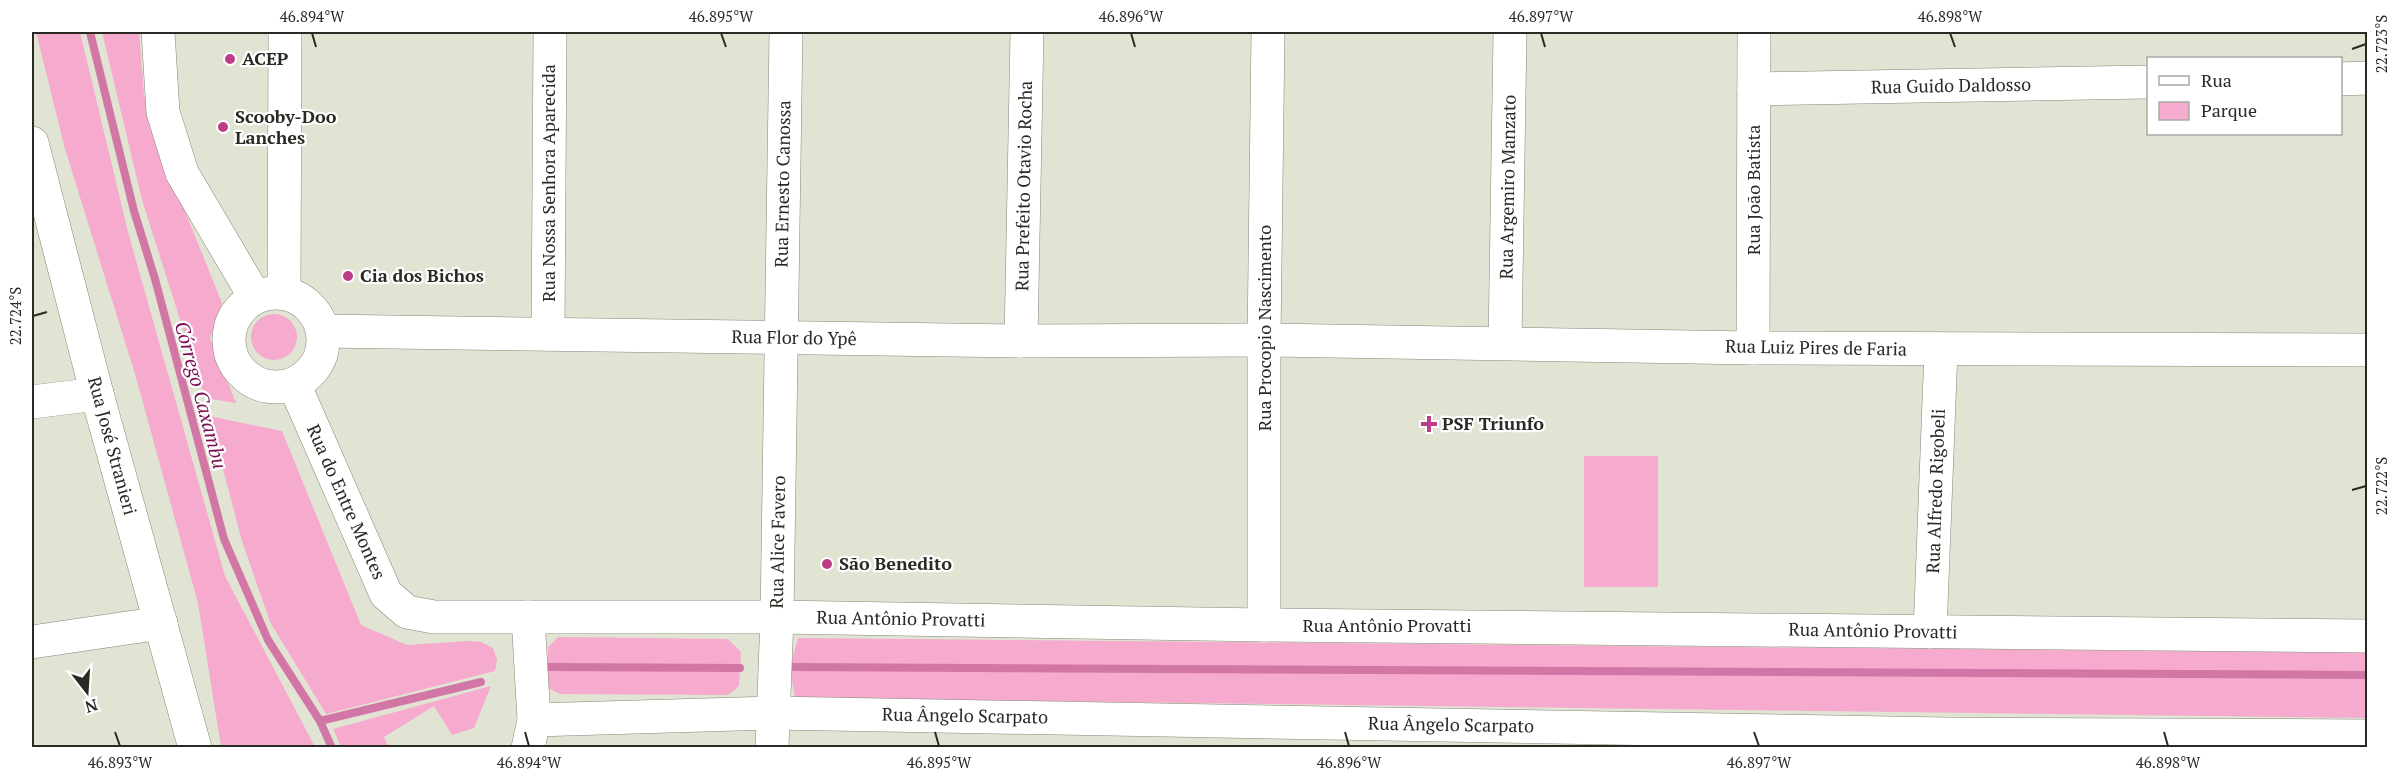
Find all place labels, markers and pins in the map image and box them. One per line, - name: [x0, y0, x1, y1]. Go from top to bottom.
- place label: ACEP: [242, 46, 289, 70]
- marker: ACEP: [223, 52, 237, 66]
- place label: Scooby-Doo Lanches: [235, 104, 337, 149]
- marker: Scooby-Doo Lanches: [216, 120, 230, 134]
- place label: Cia dos Bichos: [360, 263, 484, 287]
- marker: Cia dos Bichos: [341, 269, 355, 283]
- place label: PSF Triunfo: [1442, 411, 1544, 435]
- marker: PSF Triunfo: [1420, 415, 1438, 433]
- place label: São Benedito: [839, 551, 952, 575]
- marker: São Benedito: [820, 557, 834, 571]

